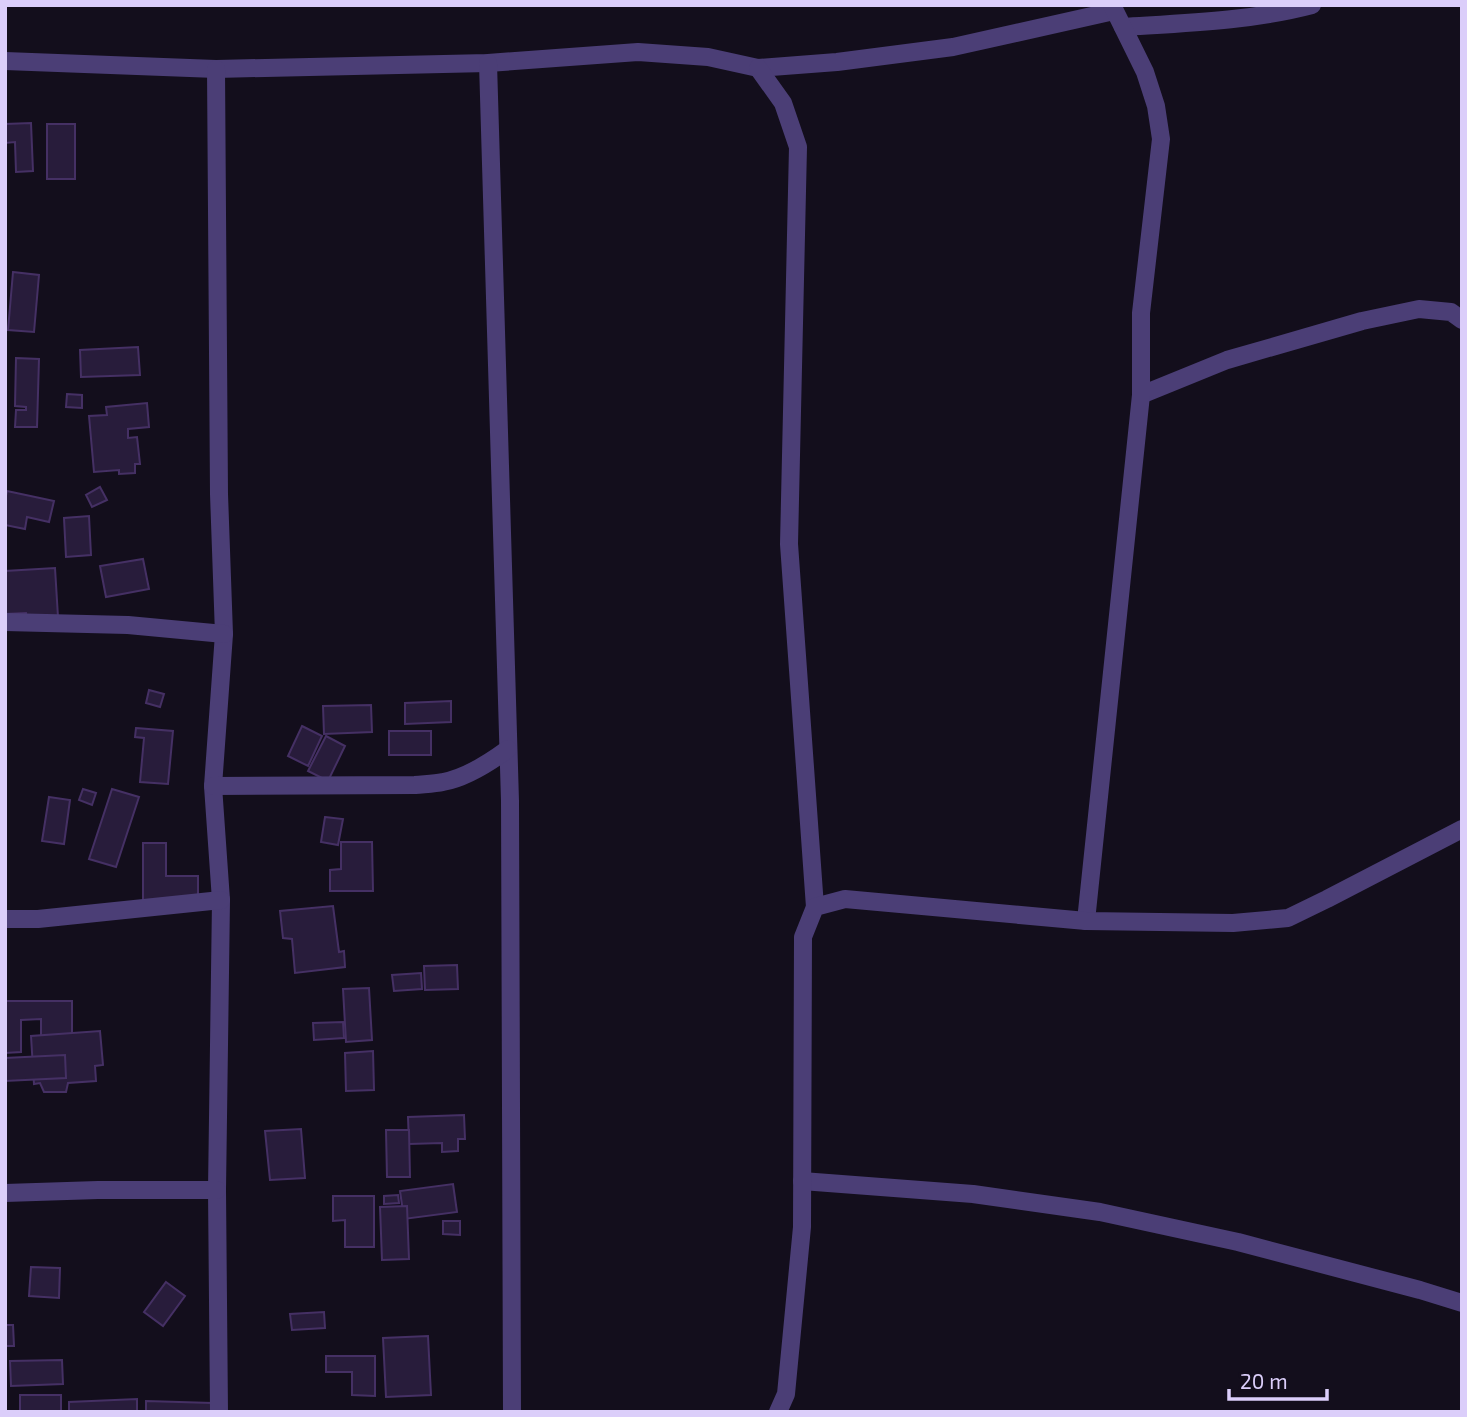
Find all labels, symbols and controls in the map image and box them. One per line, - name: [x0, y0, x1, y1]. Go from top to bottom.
- scale bar: [1229, 1358, 1327, 1402]
- text: 20 m: [1240, 1368, 1288, 1393]

